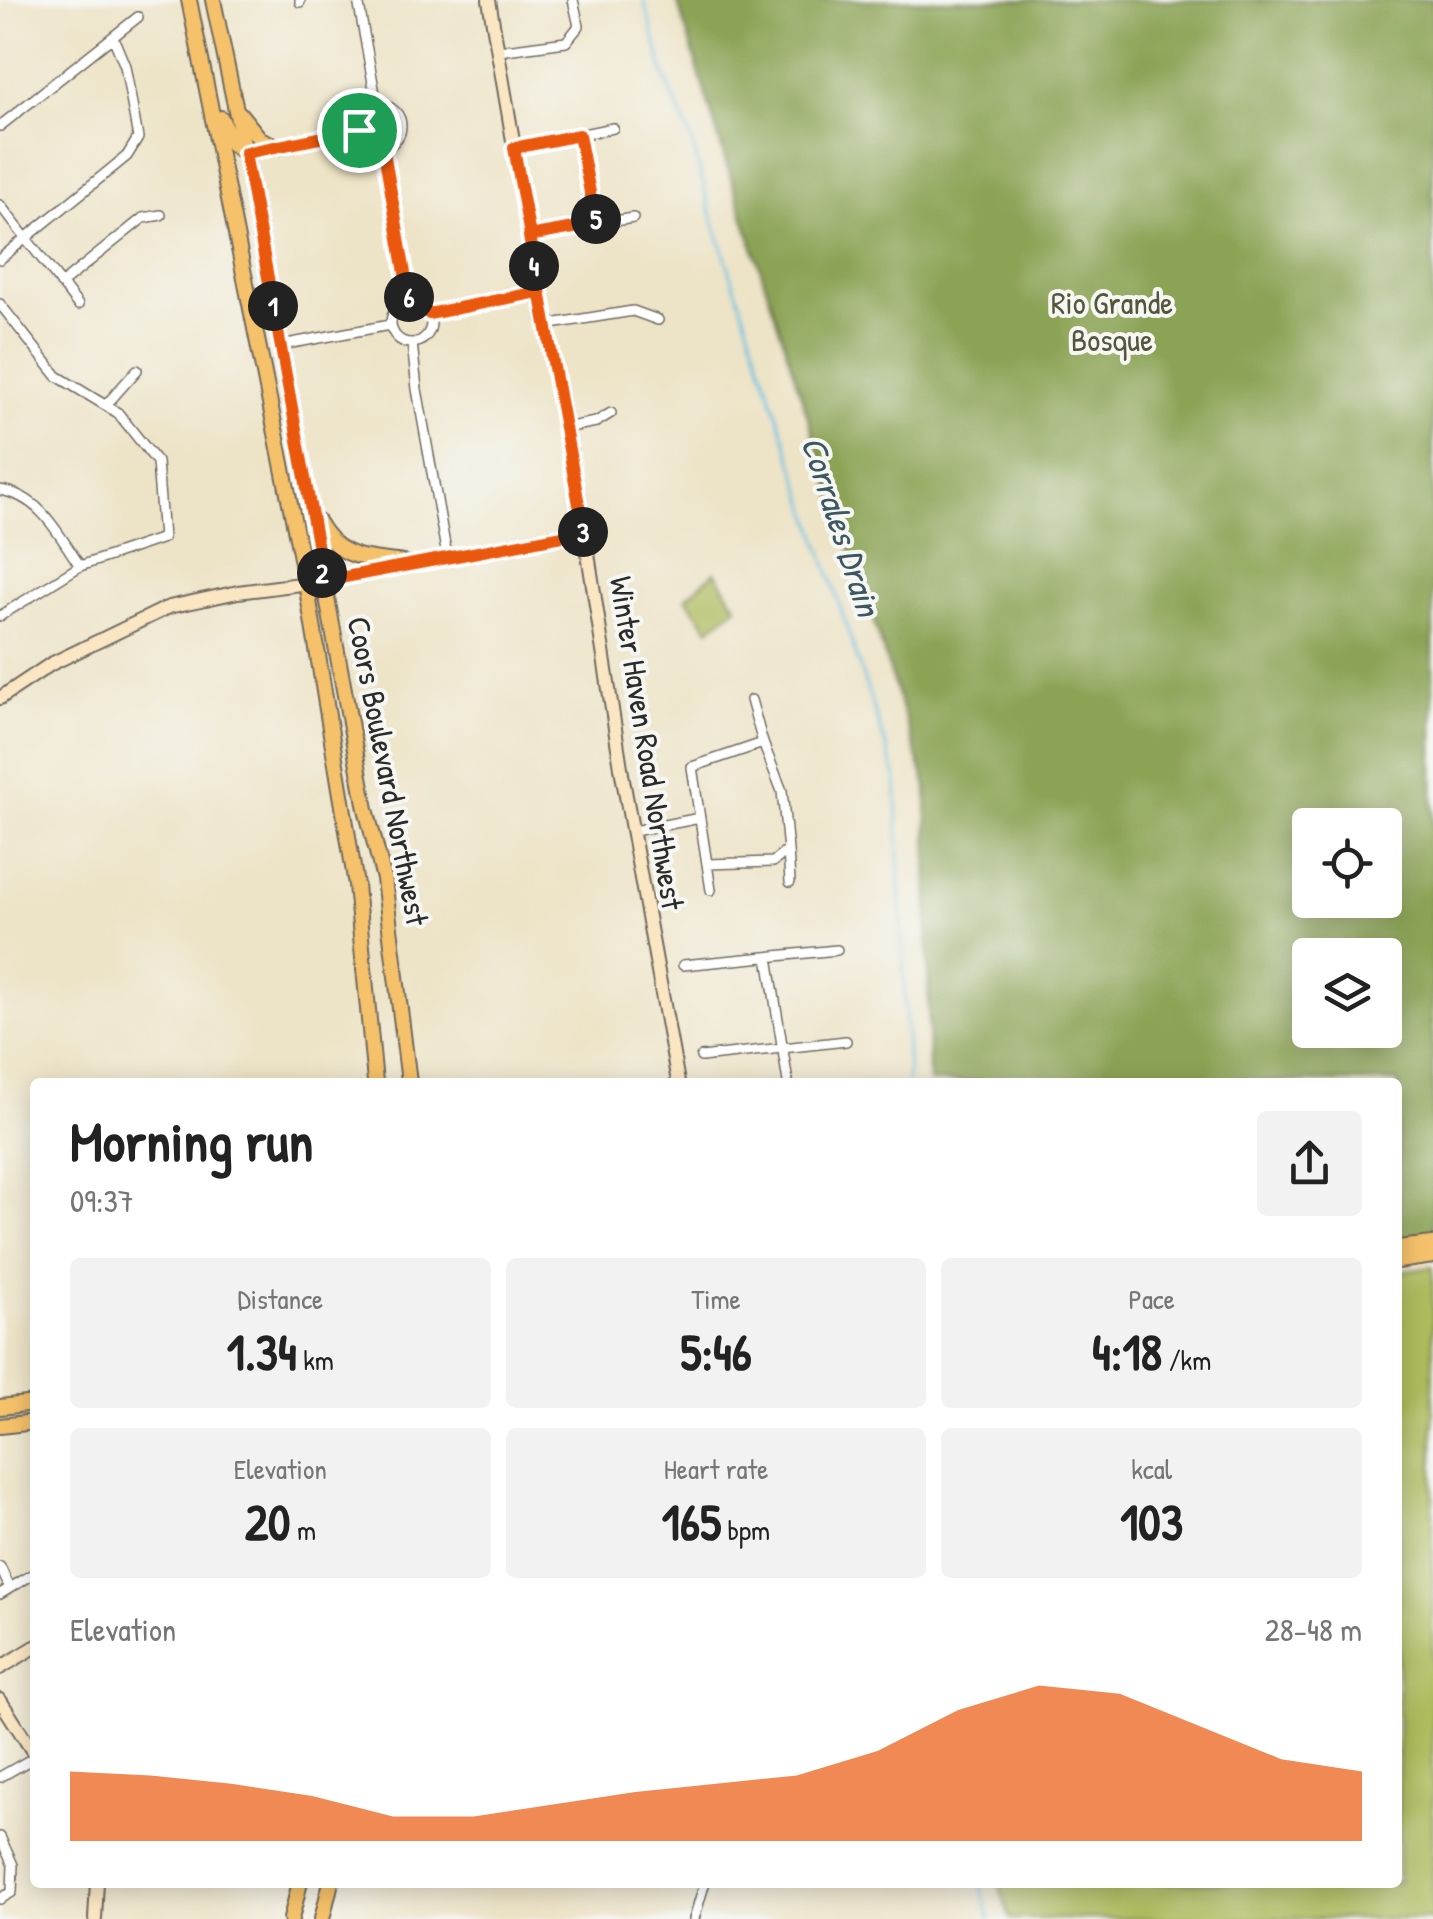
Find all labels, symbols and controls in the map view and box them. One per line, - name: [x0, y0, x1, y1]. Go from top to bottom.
- pin: [317, 88, 402, 173]
- icon: arrive: [332, 103, 387, 158]
- pin: 5: [571, 194, 621, 244]
- text: 5: [590, 200, 602, 238]
- pin: 4: [509, 241, 559, 291]
- text: 4: [529, 247, 539, 285]
- pin: 6: [384, 272, 434, 322]
- text: 6: [403, 278, 415, 316]
- pin: 1: [248, 281, 298, 331]
- park label: Rio Grande Bosque: [1051, 281, 1173, 361]
- text: 1: [268, 287, 278, 325]
- water label: Corrales Drain: [790, 430, 894, 625]
- pin: 3: [558, 507, 608, 557]
- text: 3: [577, 513, 589, 551]
- pin: 2: [297, 548, 347, 598]
- text: 2: [315, 554, 329, 592]
- street label: Winter Haven Road Northwest: [600, 573, 695, 914]
- street label: Coors Boulevard Northwest: [337, 613, 440, 930]
- map controls: [1292, 808, 1402, 1048]
- button: locate: [1292, 808, 1402, 918]
- button: layers: [1292, 938, 1402, 1048]
- text: Morning run: [70, 1104, 313, 1178]
- button: share: [1257, 1111, 1362, 1216]
- text: 09:37: [70, 1179, 134, 1222]
- text: Distance: [238, 1280, 323, 1318]
- text: Time: [691, 1280, 741, 1318]
- text: Pace: [1128, 1280, 1175, 1318]
- text: 1.34: [227, 1318, 297, 1386]
- text: 5:46: [680, 1318, 752, 1386]
- text: 4:18: [1092, 1318, 1162, 1386]
- text: km: [297, 1341, 334, 1379]
- text: /km: [1162, 1341, 1211, 1379]
- text: Elevation: [234, 1450, 327, 1488]
- text: Heart rate: [664, 1450, 768, 1488]
- text: kcal: [1131, 1450, 1172, 1488]
- text: 20: [245, 1488, 290, 1556]
- text: 165: [662, 1488, 721, 1556]
- text: 103: [1120, 1488, 1183, 1556]
- text: m: [290, 1511, 316, 1549]
- text: bpm: [721, 1511, 770, 1549]
- text: Elevation: [70, 1608, 176, 1651]
- text: 28–48 m: [1265, 1608, 1362, 1651]

